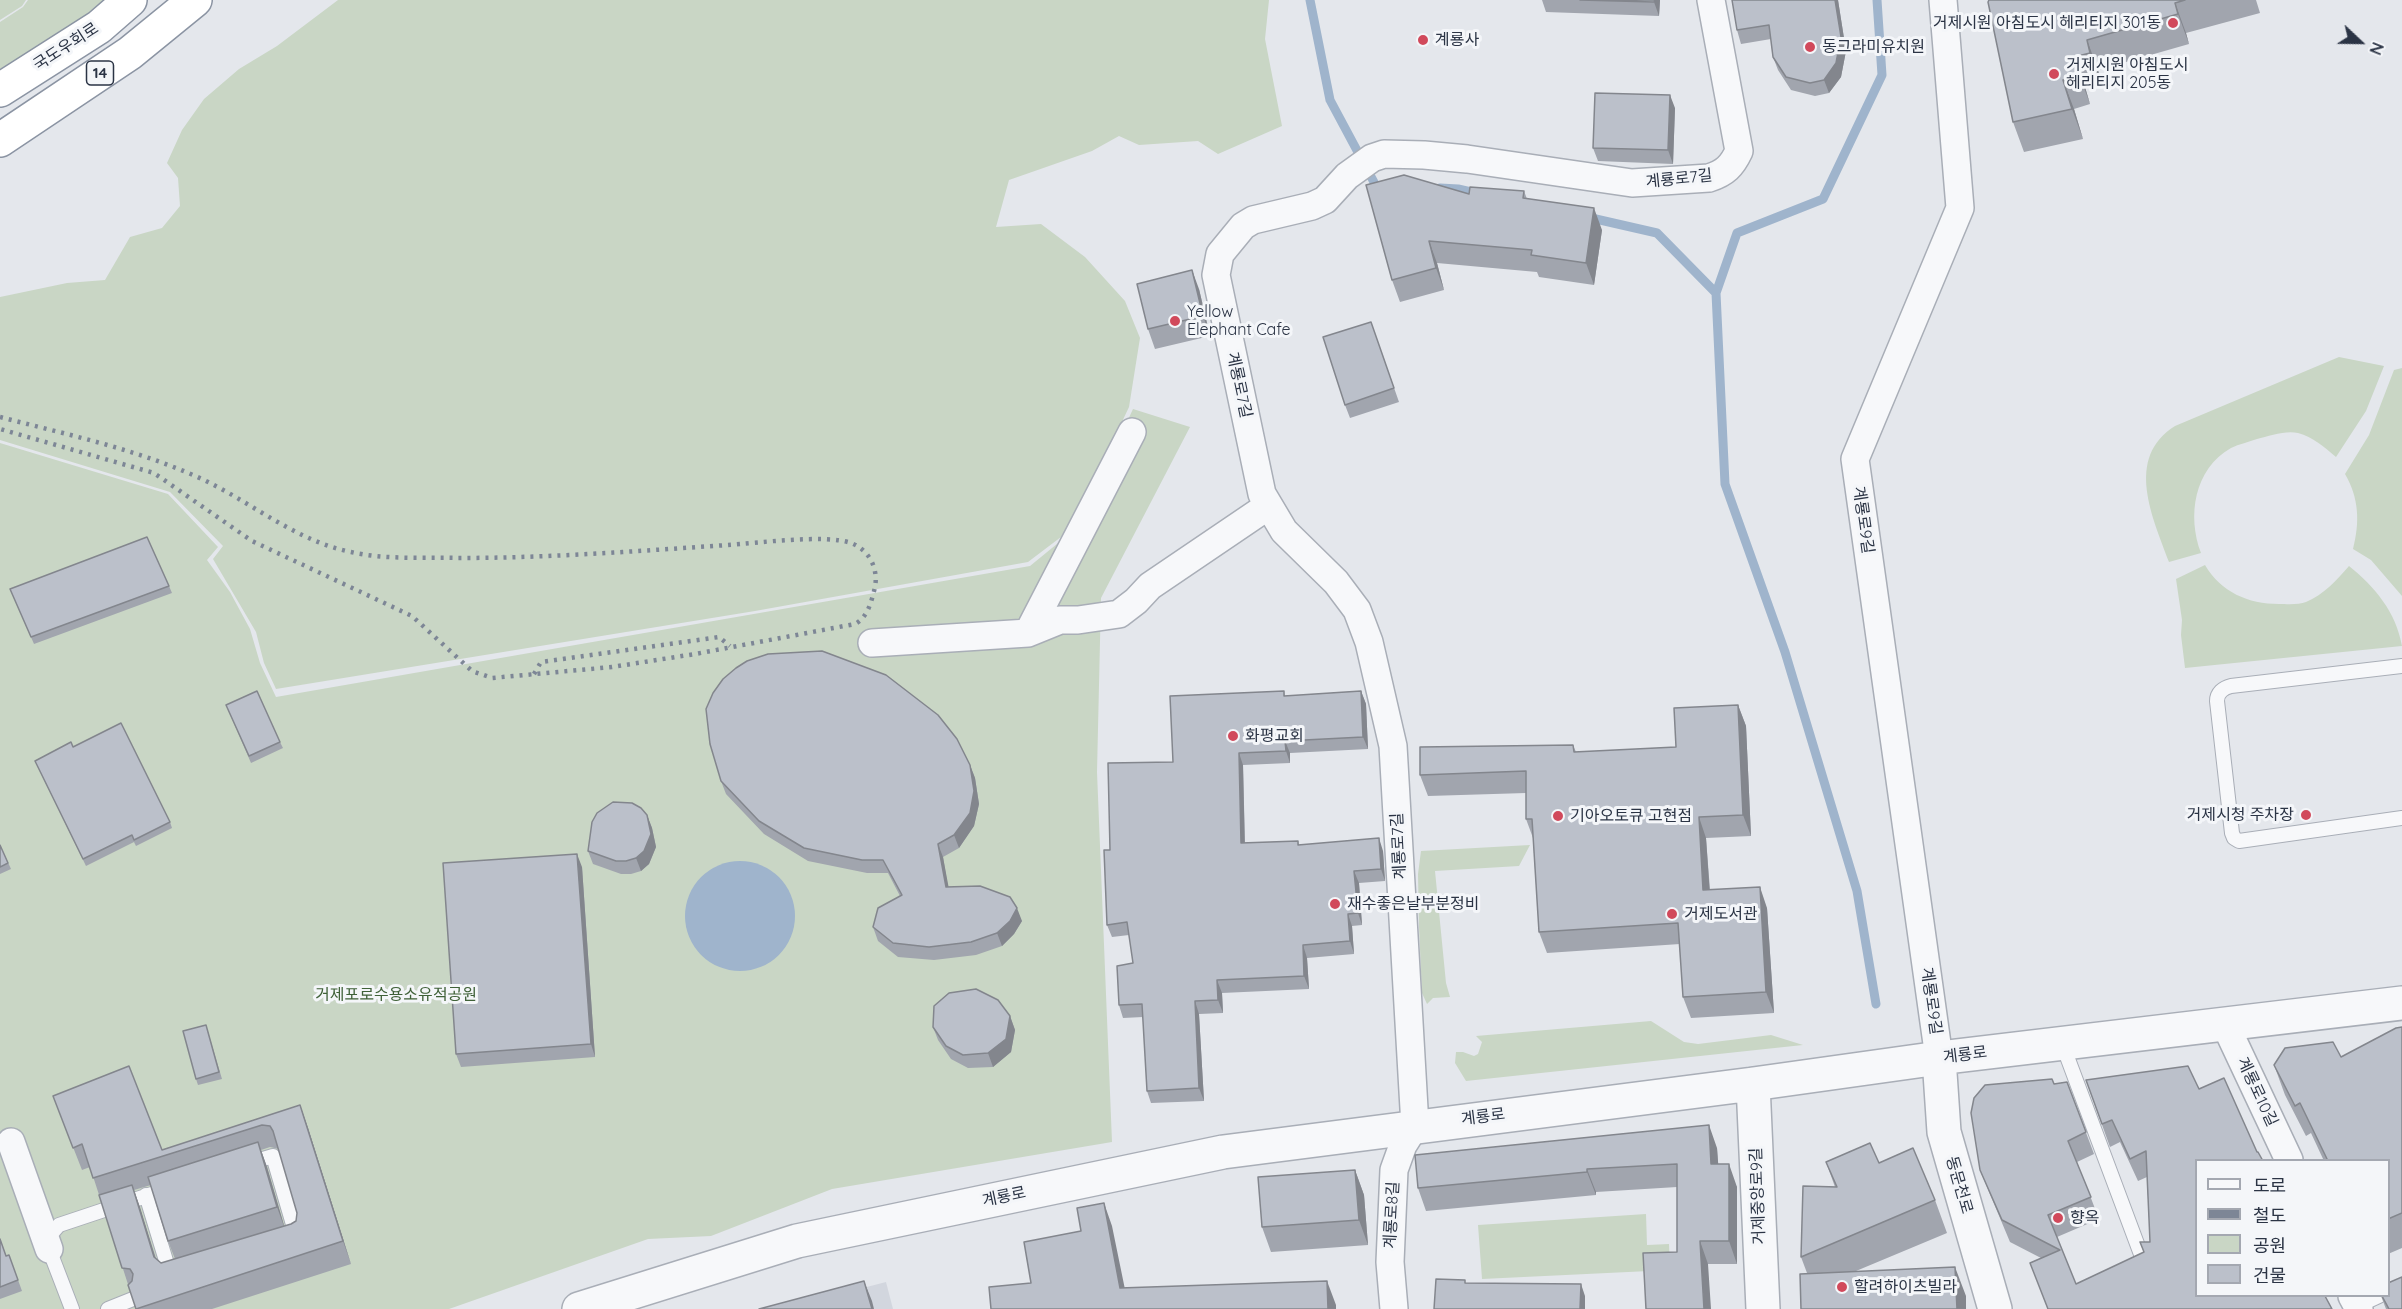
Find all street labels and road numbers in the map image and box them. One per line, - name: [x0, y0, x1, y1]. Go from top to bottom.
- street label: 국도우회로: [30, 19, 102, 75]
- road number: 14: [86, 61, 114, 85]
- street label: 계룡로7길: [1645, 166, 1713, 192]
- street label: 계룡로7길: [1223, 350, 1255, 420]
- street label: 계룡로9길: [1849, 485, 1877, 555]
- street label: 계룡로7길: [1388, 812, 1410, 880]
- street label: 계룡로9길: [1917, 966, 1945, 1036]
- street label: 계룡로: [1942, 1043, 1988, 1067]
- street label: 계룡로10길: [2233, 1054, 2281, 1130]
- street label: 계룡로: [1460, 1105, 1506, 1129]
- street label: 거제중앙로9길: [1747, 1147, 1769, 1245]
- street label: 동문천로: [1942, 1154, 1976, 1216]
- street label: 계룡로8길: [1381, 1181, 1403, 1249]
- street label: 계룡로: [980, 1183, 1028, 1211]

